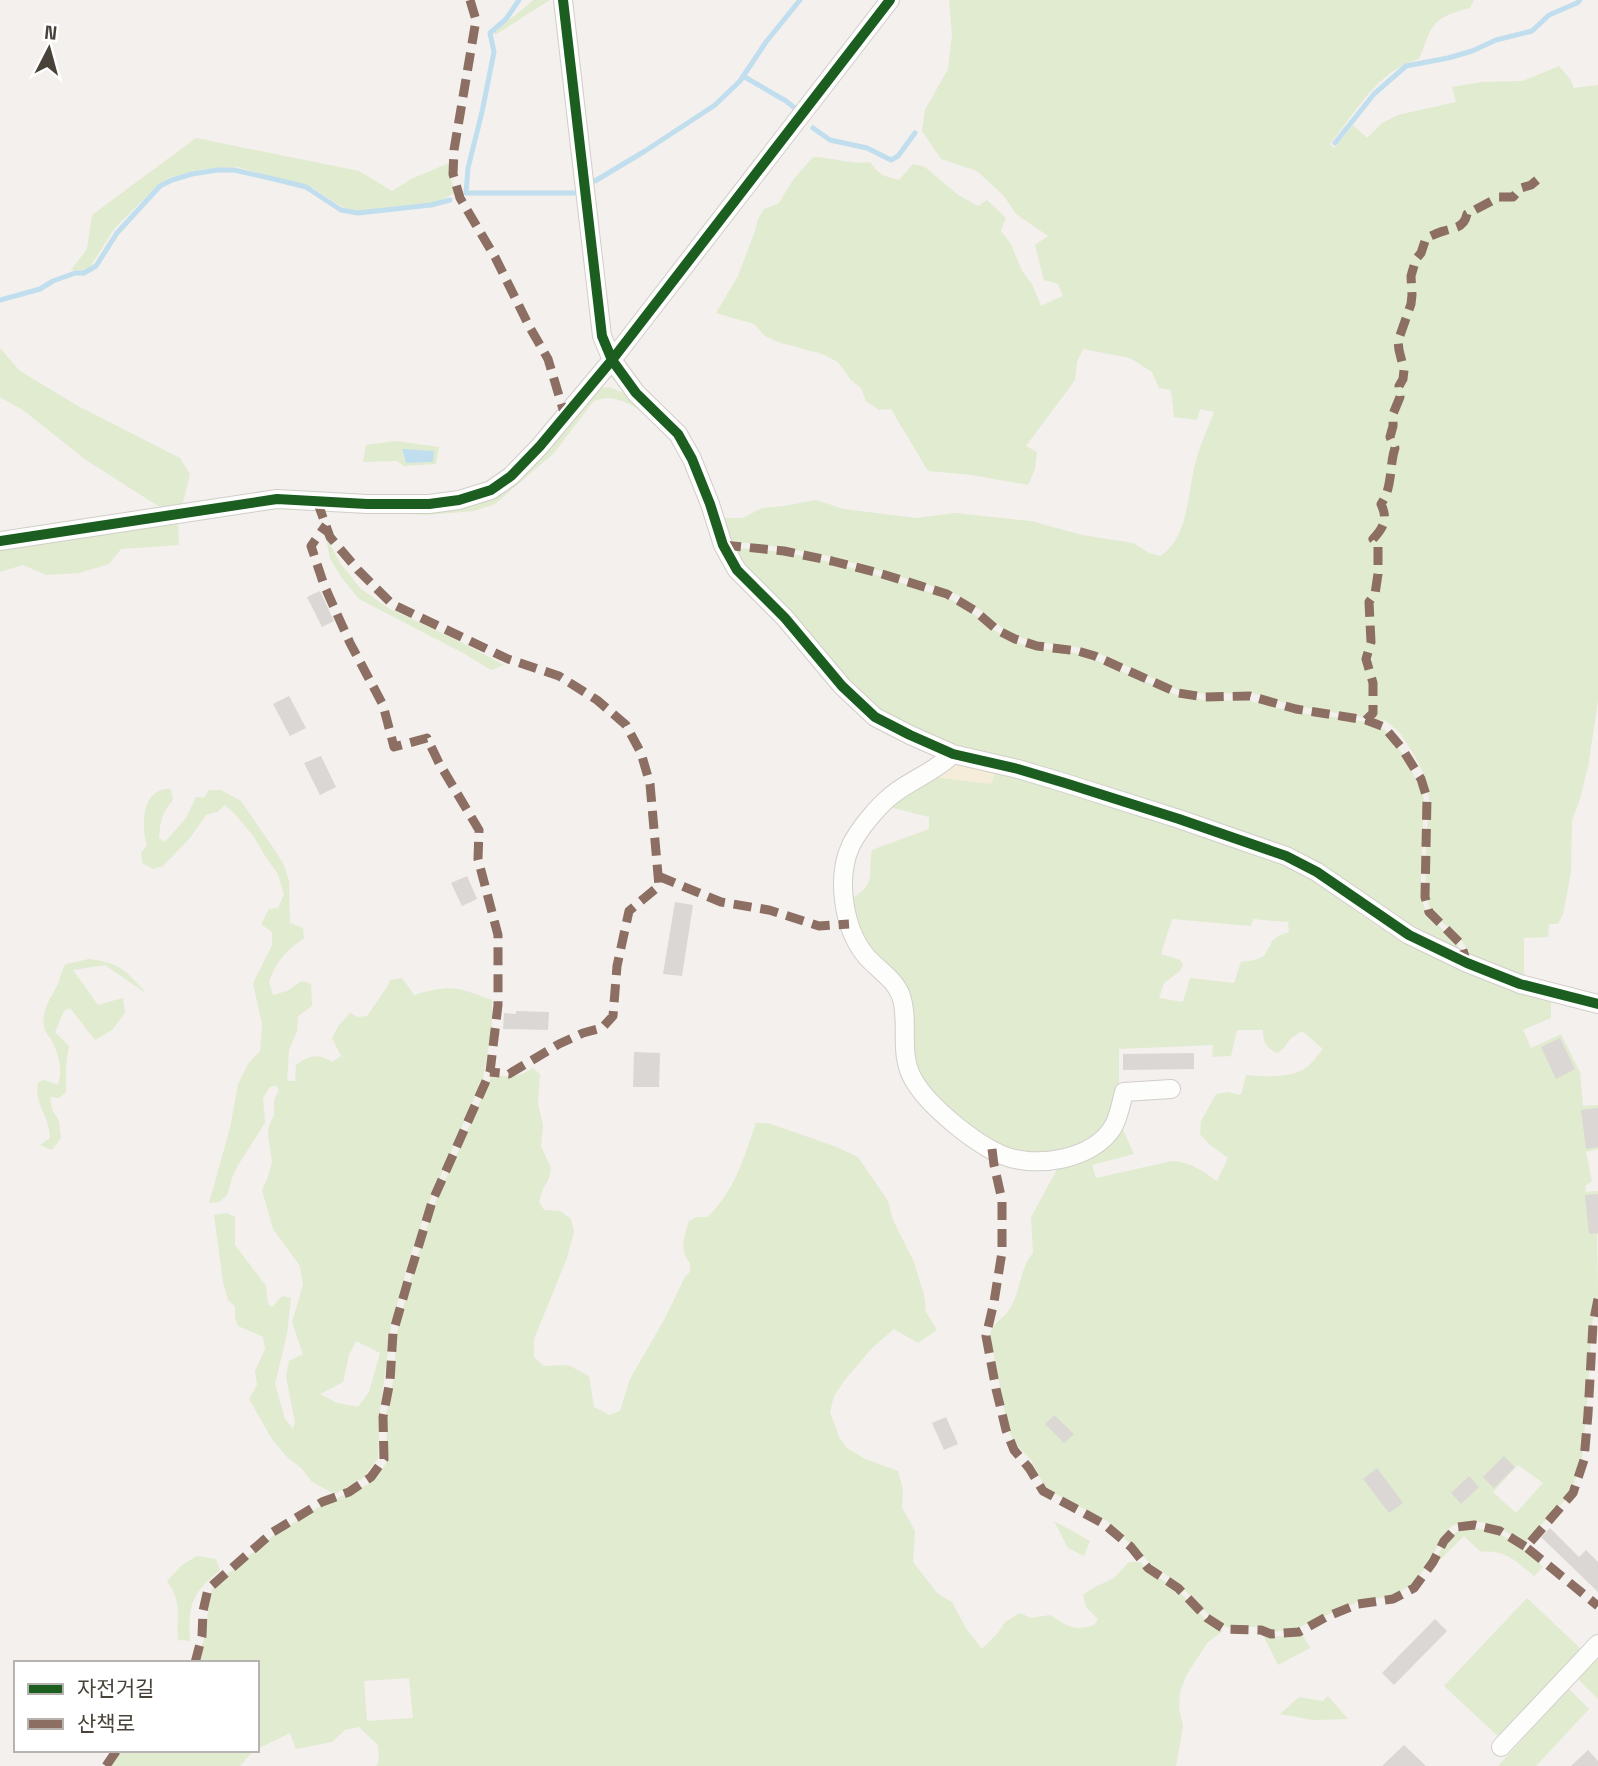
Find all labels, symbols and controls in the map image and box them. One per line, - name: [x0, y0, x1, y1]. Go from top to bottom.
- north arrow: [14, 14, 84, 84]
- text: N: [43, 19, 58, 46]
- legend: [14, 1661, 259, 1752]
- text: 자전거길: [77, 1675, 154, 1702]
- text: 산책로: [77, 1710, 135, 1737]

